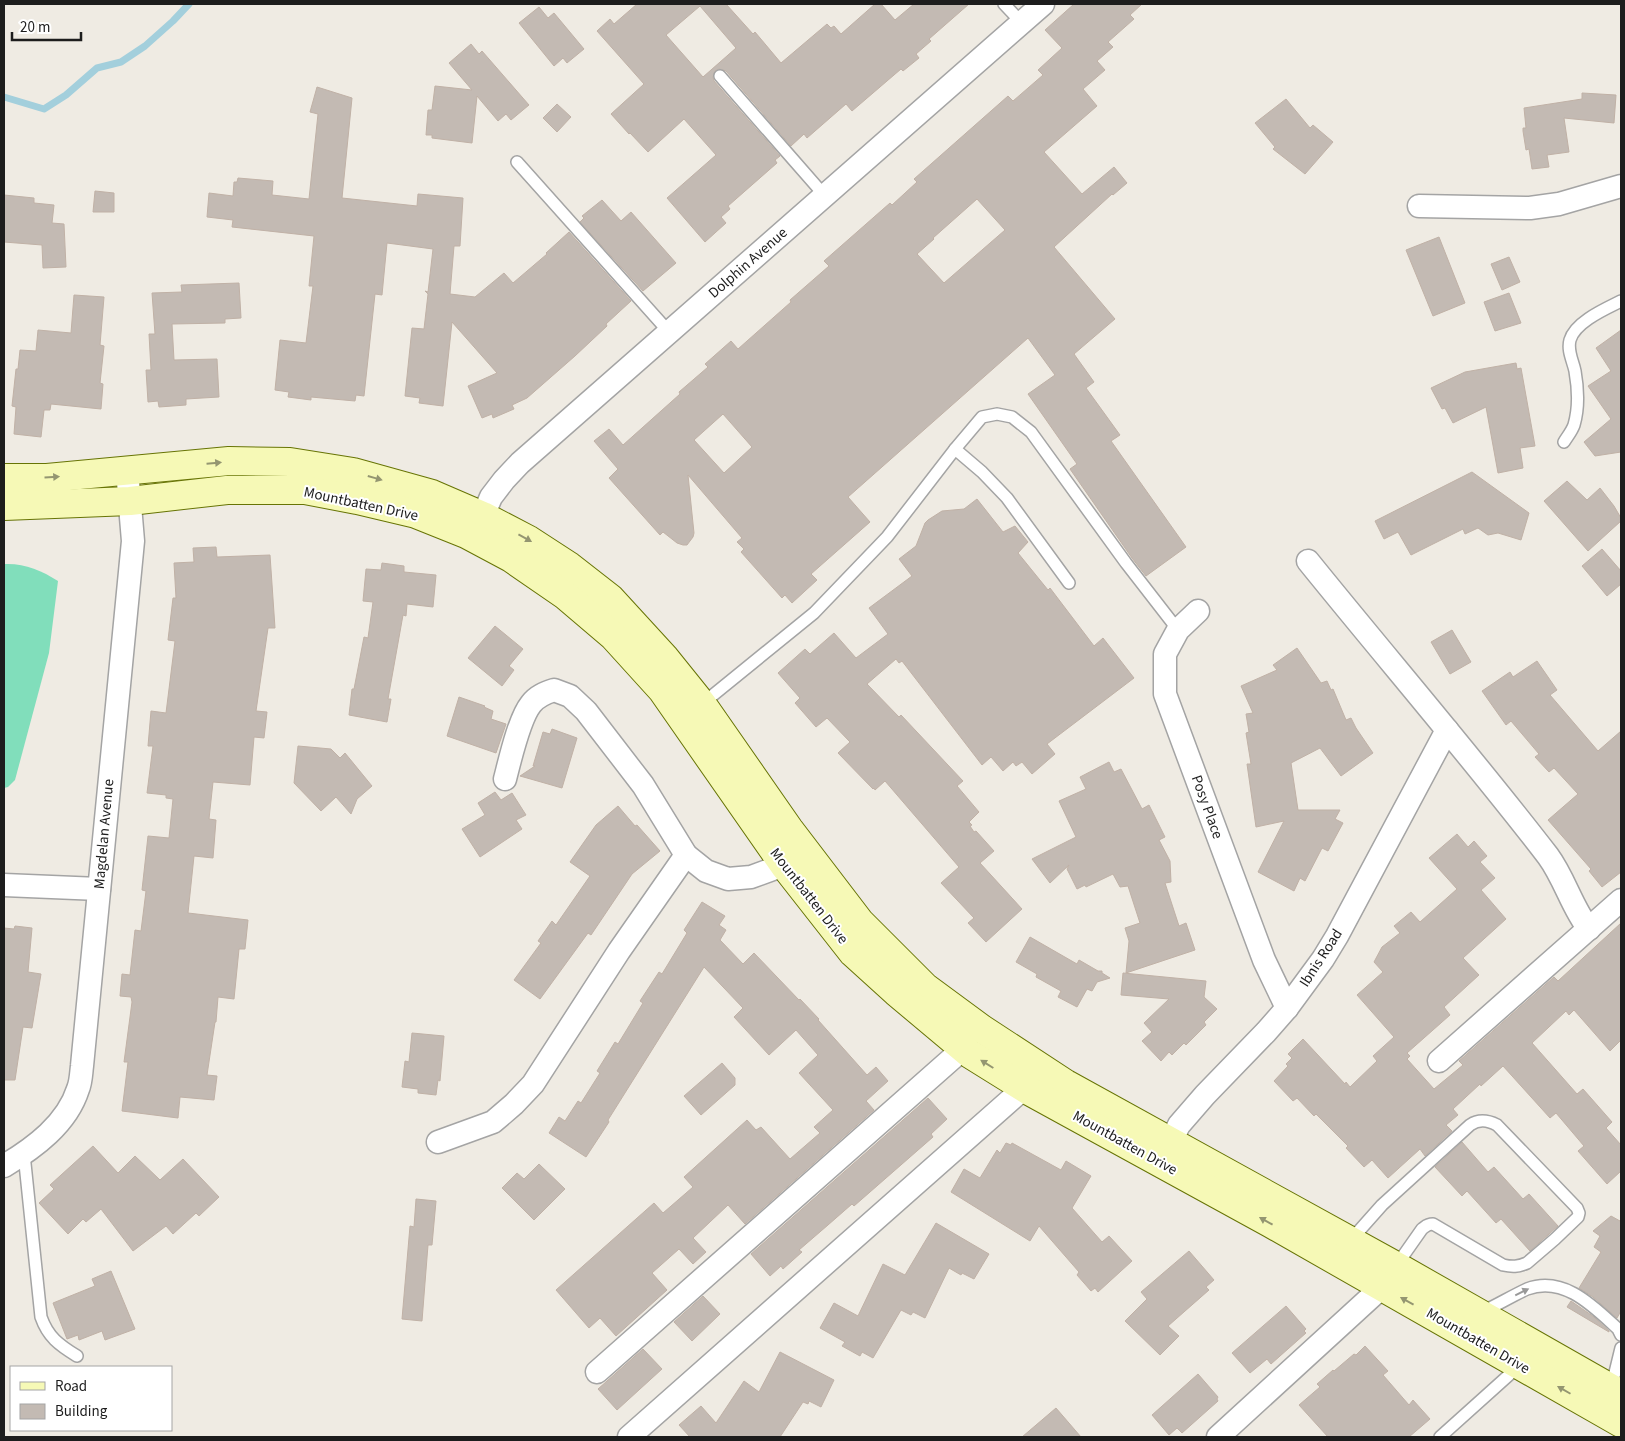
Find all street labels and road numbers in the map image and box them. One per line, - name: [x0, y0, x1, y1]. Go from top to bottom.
- street label: Dolphin Avenue: [704, 223, 792, 303]
- street label: Mountbatten Drive: [302, 482, 420, 526]
- street label: Posy Place: [1186, 772, 1228, 842]
- street label: Magdelan Avenue: [89, 778, 119, 890]
- street label: Mountbatten Drive: [765, 844, 853, 948]
- street label: Ibnis Road: [1294, 925, 1348, 991]
- street label: Mountbatten Drive: [1069, 1106, 1181, 1180]
- street label: Mountbatten Drive: [1422, 1303, 1534, 1379]

